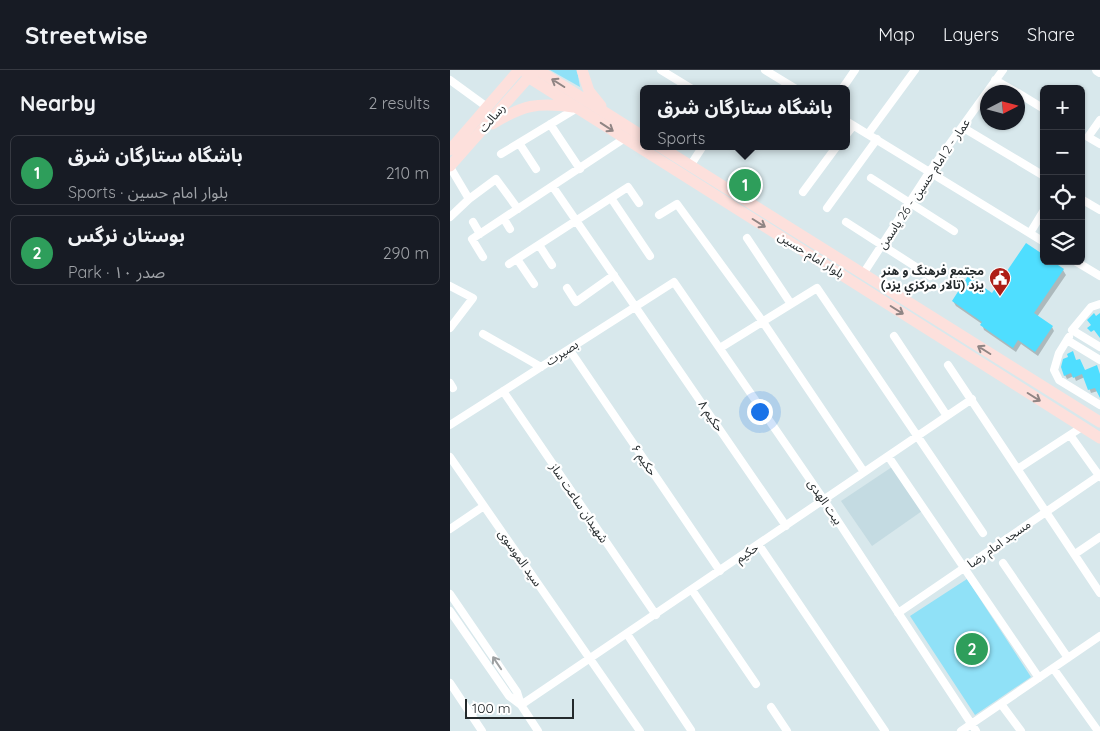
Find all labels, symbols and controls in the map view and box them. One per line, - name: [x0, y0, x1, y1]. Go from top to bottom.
- text: Streetwise: [25, 20, 148, 50]
- text: Map: [878, 23, 915, 46]
- text: Layers: [943, 23, 999, 46]
- text: Share: [1027, 23, 1075, 46]
- one-way arrow: [551, 78, 565, 89]
- popup: [640, 85, 850, 150]
- north arrow: [980, 85, 1025, 130]
- map controls: [1040, 85, 1085, 265]
- button: +: [1040, 85, 1085, 130]
- text: Nearby: [20, 90, 96, 116]
- text: 2 results: [368, 93, 430, 113]
- text: باشگاه ستارگان شرق: [658, 95, 832, 119]
- street label: رسالت: [475, 100, 508, 135]
- street label: عمار - 2 امام حسین - 26 یاسمن: [874, 116, 975, 253]
- one-way arrow: [600, 122, 614, 132]
- text: Sports: [658, 128, 705, 148]
- button: −: [1040, 130, 1085, 175]
- text: باشگاه ستارگان شرق: [68, 143, 243, 167]
- text: 1: [34, 163, 40, 183]
- text: 210 m: [386, 163, 429, 183]
- pin: 1: [729, 166, 761, 204]
- button: locate: [1040, 175, 1085, 220]
- text: Sports · بلوار امام حسین: [68, 182, 228, 202]
- one-way arrow: [752, 218, 766, 228]
- button: layers: [1040, 220, 1085, 265]
- text: بوستان نرگس: [68, 223, 185, 247]
- street label: بلوار امام حسین: [774, 228, 847, 283]
- text: 2: [32, 243, 42, 263]
- text: 290 m: [383, 243, 429, 263]
- text: Park · صدر ۱۰: [68, 262, 165, 282]
- place label: مجتمع فرهنگ و هنر یزد (تالار مركزي یزد): [880, 263, 984, 295]
- public building icon: مجتمع فرهنگ و هنر یزد (تالار مركزي یزد): [988, 266, 1012, 297]
- one-way arrow: [889, 305, 903, 315]
- street label: بصیرت: [543, 337, 581, 369]
- one-way arrow: [978, 344, 992, 354]
- one-way arrow: [1027, 391, 1041, 402]
- street label: حکیم ۸: [694, 397, 727, 435]
- your location: [747, 399, 773, 425]
- street label: حکیم ۶: [627, 441, 660, 479]
- street label: شهیدان ساعت ساز: [546, 459, 612, 546]
- street label: بیت الهدی: [805, 476, 846, 527]
- street label: مسجد امام رضا: [964, 516, 1034, 573]
- street label: سید الموسوی: [495, 526, 546, 589]
- street label: حکیم: [732, 540, 762, 567]
- pin: 2: [956, 630, 988, 668]
- one-way arrow: [492, 656, 502, 670]
- scale bar: [465, 696, 574, 719]
- text: 100 m: [472, 699, 510, 717]

